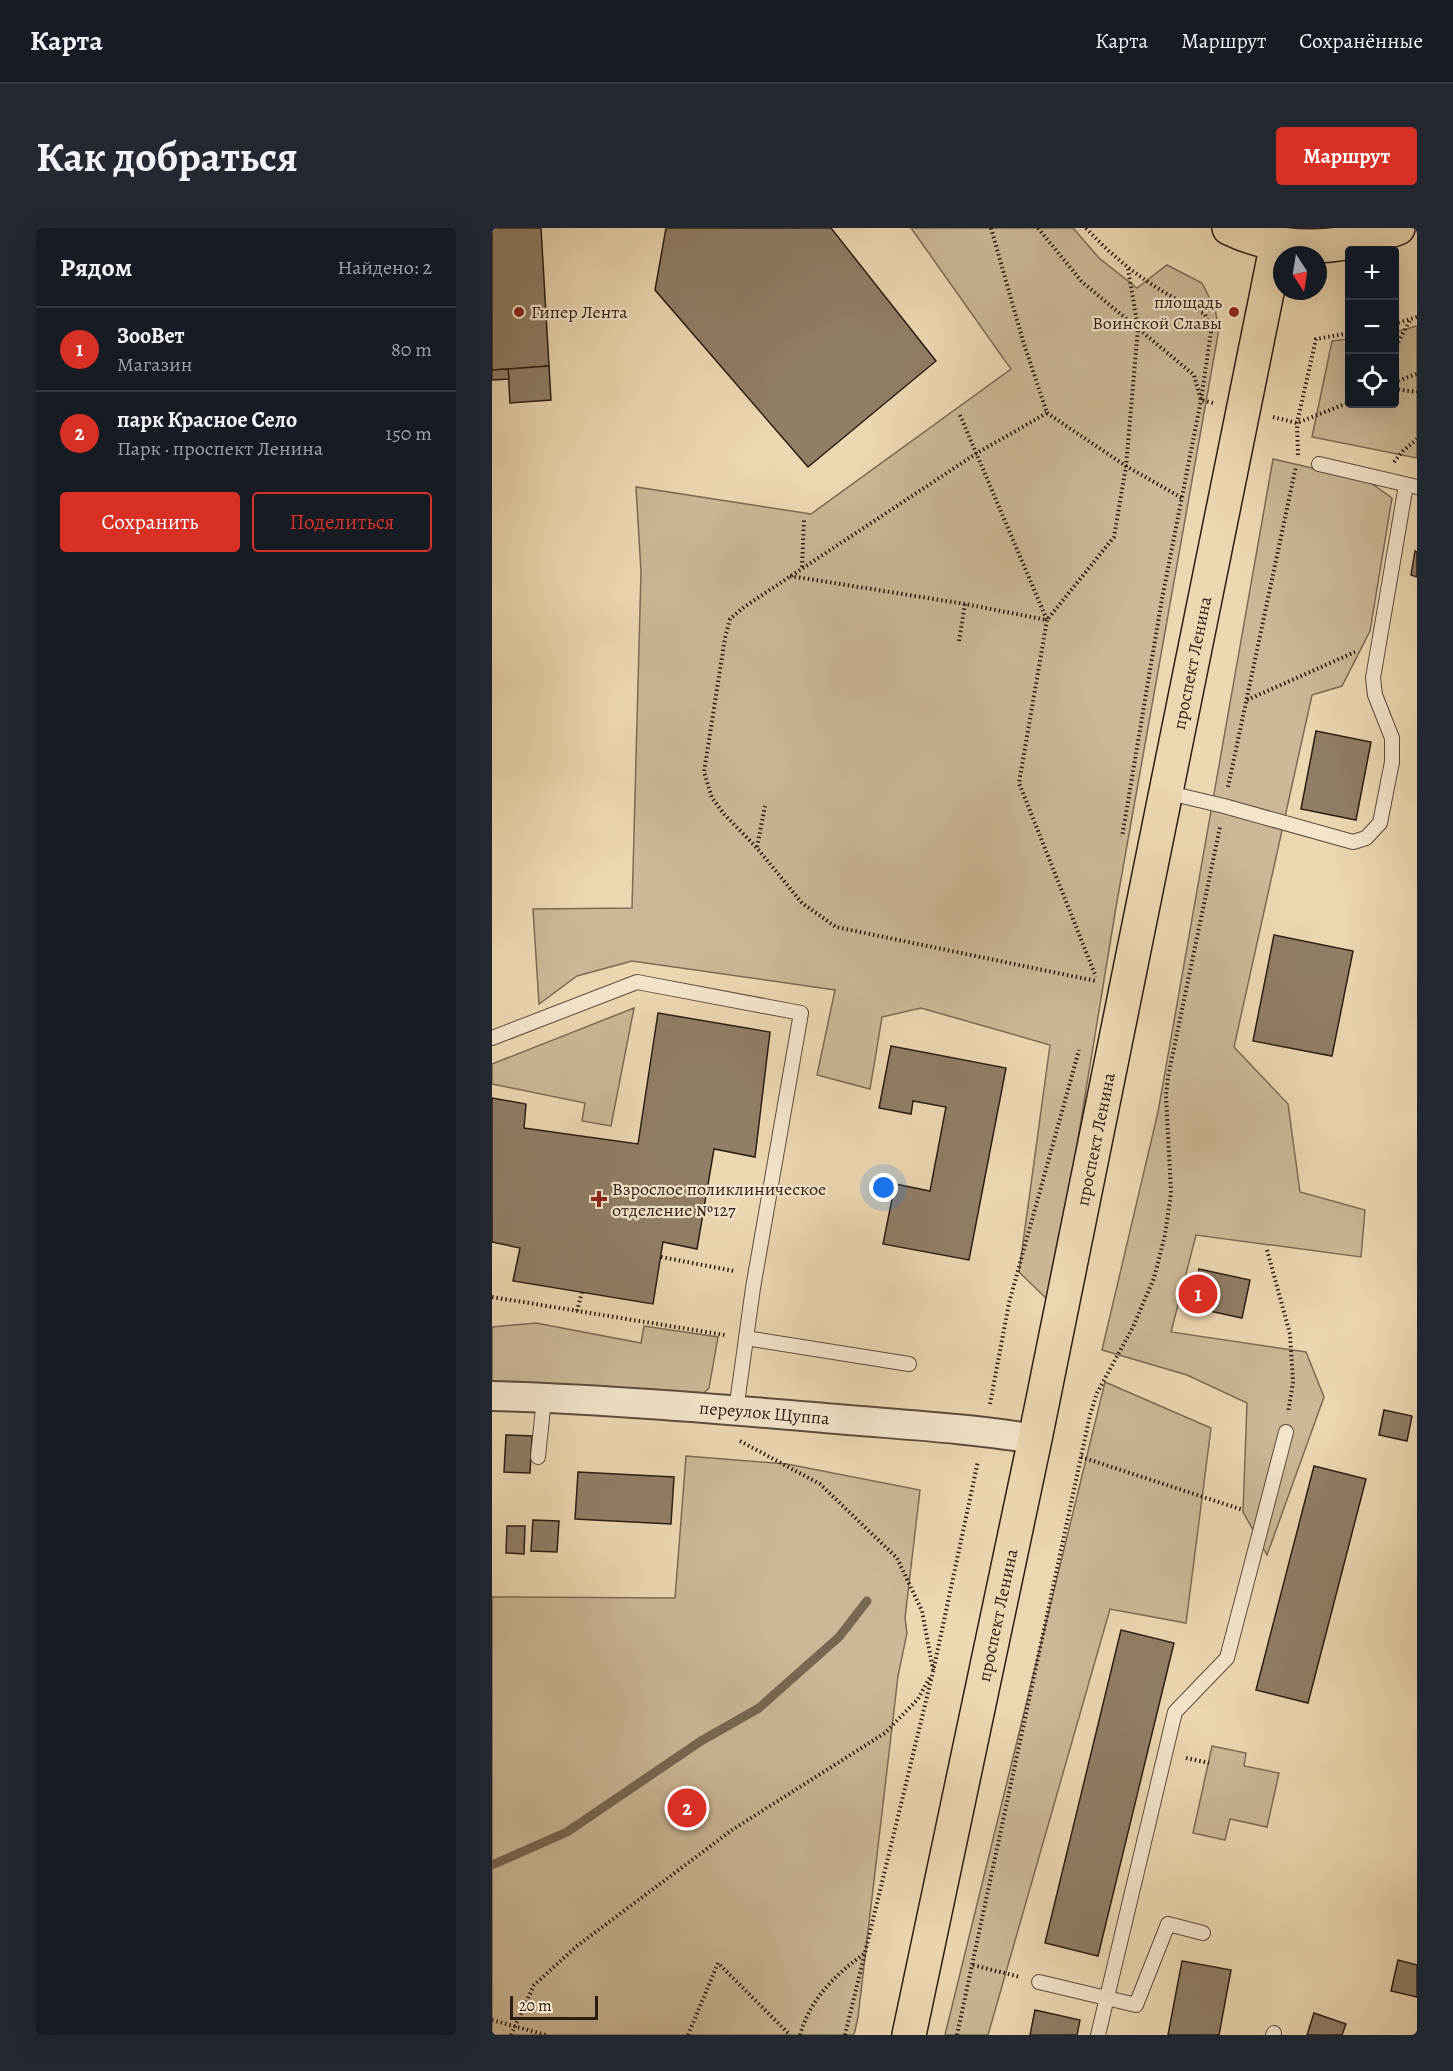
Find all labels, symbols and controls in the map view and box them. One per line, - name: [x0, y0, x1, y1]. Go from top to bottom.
- text: Карта: [30, 22, 103, 60]
- text: Карта: [1095, 27, 1148, 55]
- text: Маршрут: [1181, 27, 1266, 55]
- text: Сохранённые: [1299, 27, 1423, 55]
- button: Маршрут: [1276, 127, 1417, 185]
- text: Как добраться: [36, 128, 298, 185]
- north arrow: [1273, 246, 1327, 300]
- map controls: [1345, 246, 1399, 408]
- button: +: [1345, 246, 1399, 300]
- text: Рядом: [60, 250, 132, 285]
- text: Найдено: 2: [337, 254, 432, 281]
- place label: площадь Воинской Славы: [1092, 290, 1222, 335]
- place label: Гипер Лента: [531, 300, 628, 324]
- button: −: [1345, 300, 1399, 354]
- marker: Гипер Лента: [512, 305, 526, 319]
- marker: площадь Воинской Славы: [1227, 305, 1241, 319]
- text: ЗооВет: [117, 321, 185, 351]
- text: 1: [76, 336, 83, 363]
- text: 80 m: [391, 336, 432, 363]
- text: Магазин: [117, 351, 192, 378]
- button: locate: [1345, 354, 1399, 408]
- text: парк Красное Село: [117, 405, 297, 435]
- text: 2: [75, 420, 84, 447]
- text: 150 m: [385, 420, 432, 447]
- text: Парк · проспект Ленина: [117, 435, 323, 462]
- button: Сохранить: [60, 492, 240, 552]
- button: Поделиться: [252, 492, 432, 552]
- street label: проспект Ленина: [1167, 593, 1217, 732]
- street label: проспект Ленина: [1070, 1070, 1121, 1208]
- your location: [869, 1173, 898, 1202]
- place label: Взрослое поликлиническое отделение №127: [612, 1177, 826, 1222]
- marker: Взрослое поликлиническое отделение №127: [590, 1190, 608, 1208]
- pin: 1: [1178, 1272, 1218, 1316]
- street label: переулок Щуппа: [698, 1396, 831, 1430]
- street label: проспект Ленина: [972, 1546, 1024, 1684]
- pin: 2: [668, 1786, 706, 1830]
- scale bar: [510, 1993, 598, 2020]
- text: 20 m: [519, 1995, 552, 2017]

